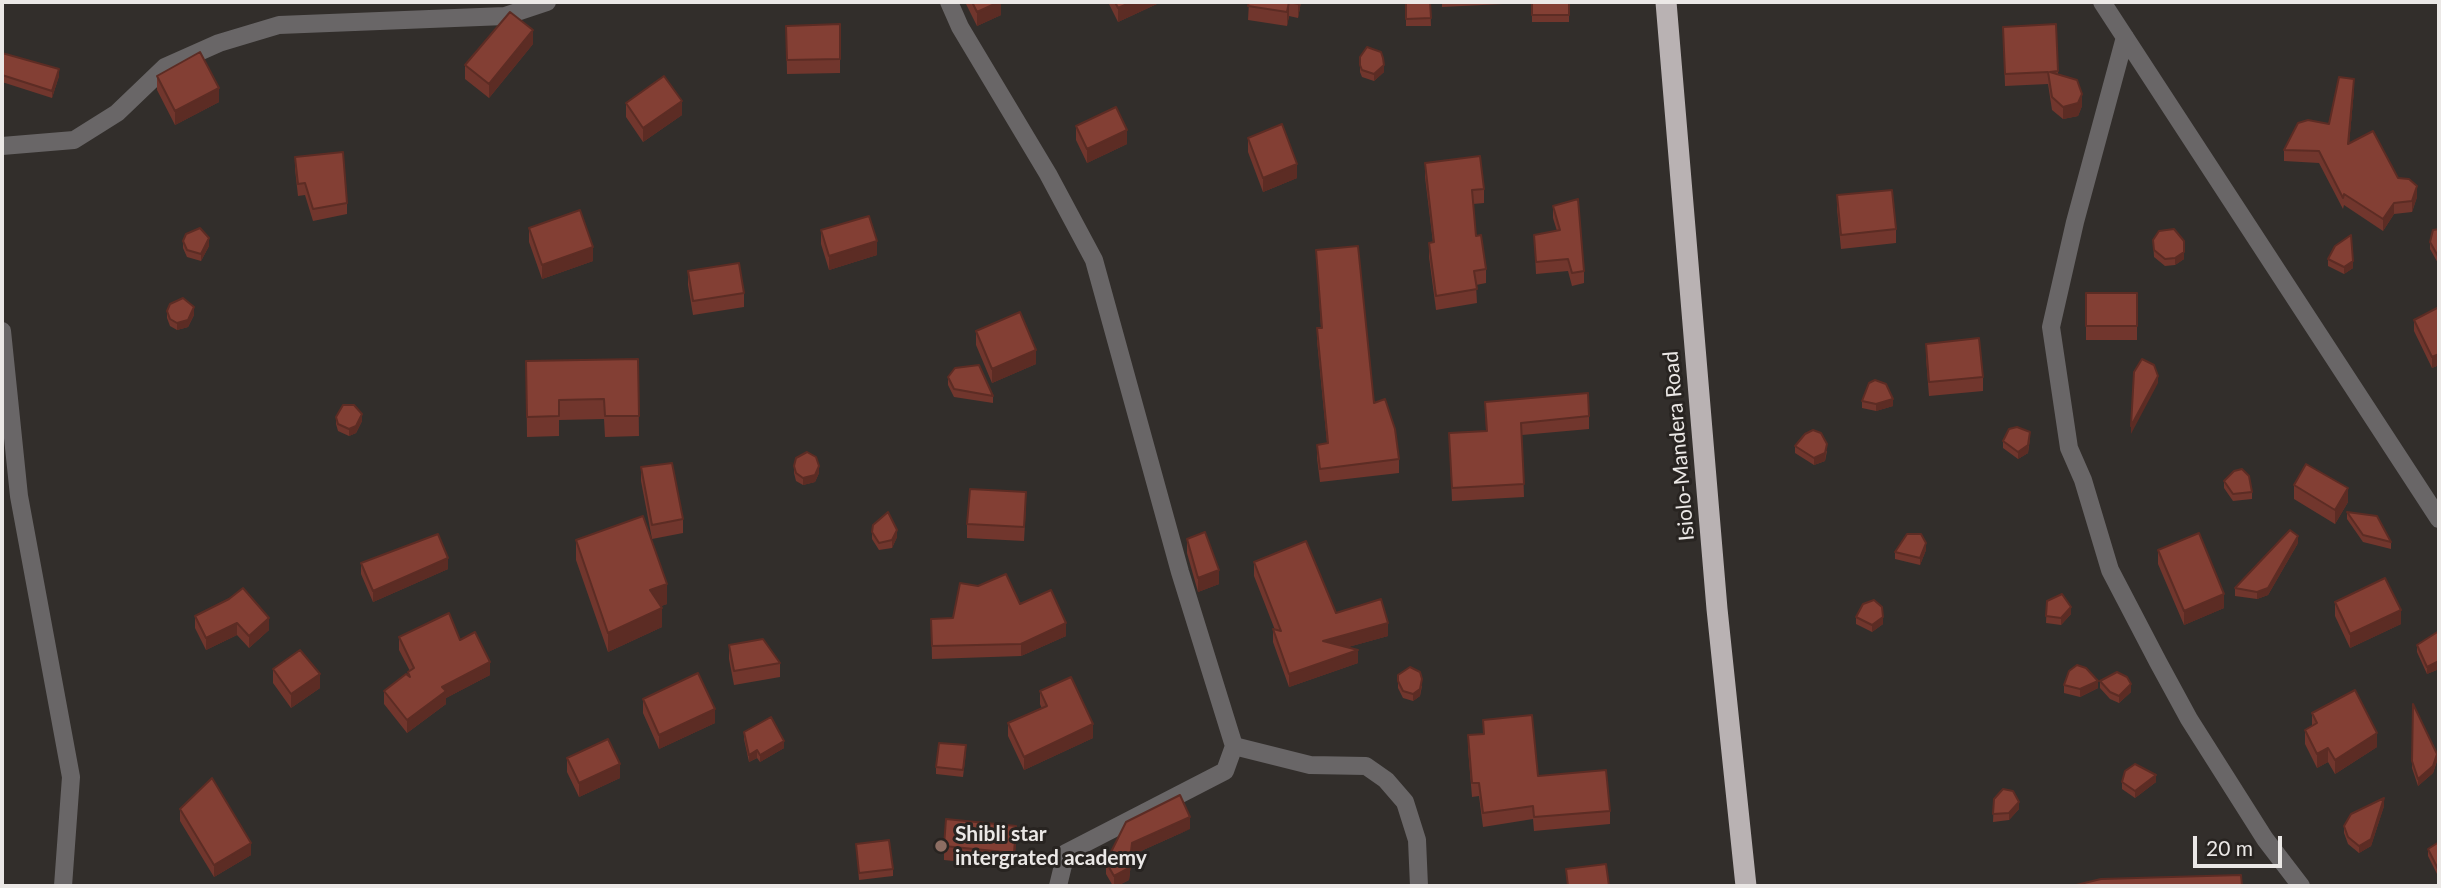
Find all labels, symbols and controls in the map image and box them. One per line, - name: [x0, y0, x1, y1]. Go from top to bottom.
- street label: Isiolo-Mandera Road: [1658, 350, 1700, 542]
- place label: Shibli star intergrated academy: [955, 821, 1147, 871]
- scale bar: [2196, 822, 2285, 866]
- text: 20 m: [2206, 835, 2253, 860]
- marker: Shibli star intergrated academy: [933, 838, 949, 854]

